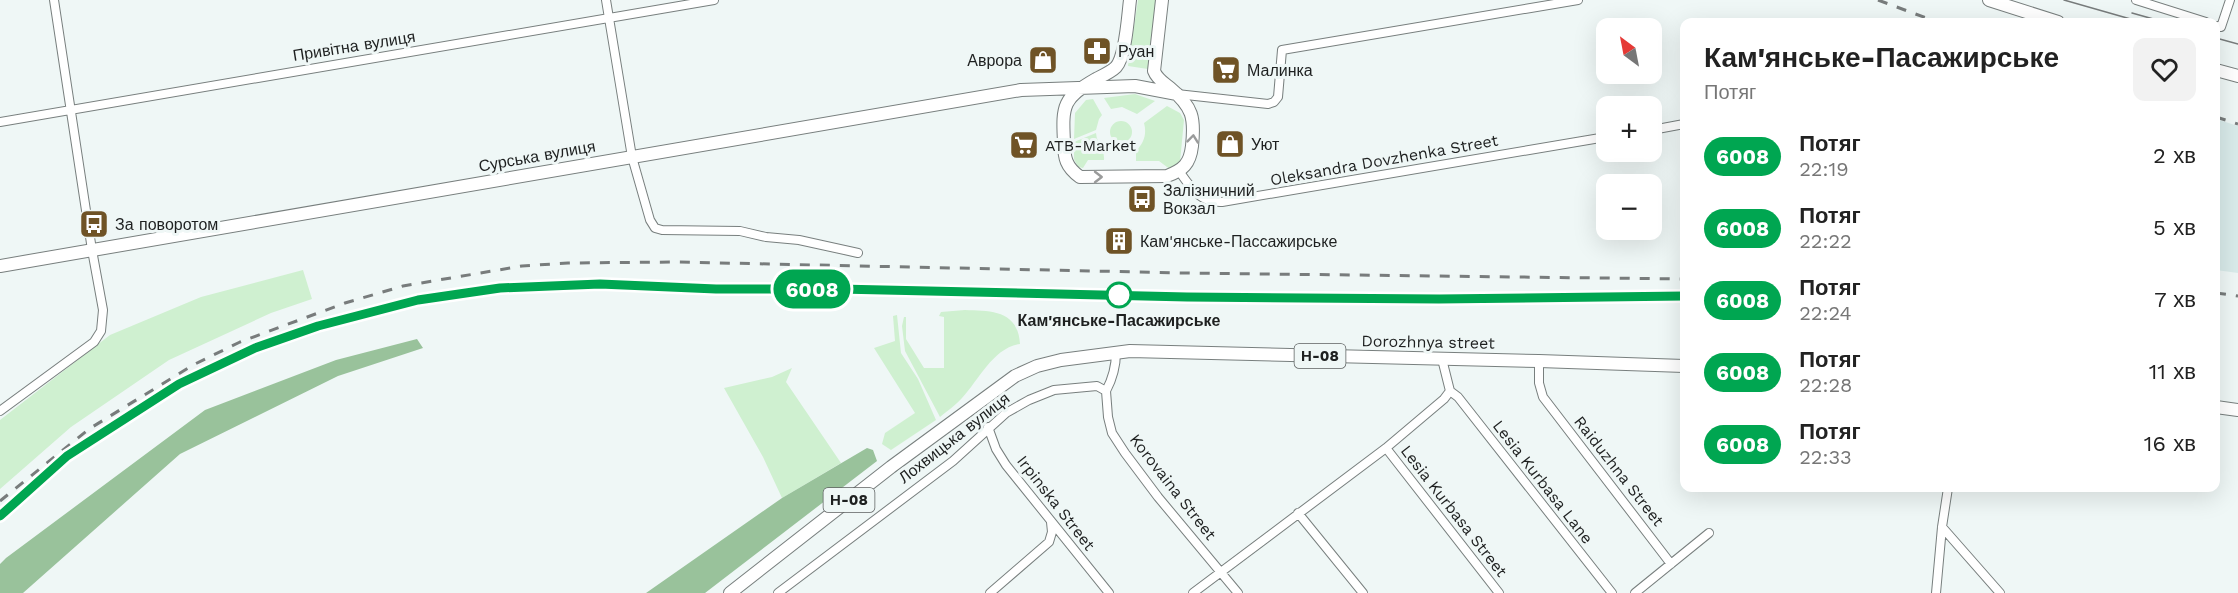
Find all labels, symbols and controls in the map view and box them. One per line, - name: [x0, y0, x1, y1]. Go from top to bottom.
- north arrow: [1596, 18, 1662, 84]
- map controls: [1596, 18, 1662, 240]
- street label: Привітна вулиця: [291, 27, 417, 65]
- pharmacy icon: Руан: [1081, 35, 1113, 67]
- button: heart: [2133, 38, 2196, 101]
- text: Кам'янське-Пасажирське: [1704, 41, 2059, 74]
- place label: Руан: [1118, 42, 1154, 61]
- shop icon: Аврора: [1027, 44, 1059, 76]
- place label: Аврора: [967, 51, 1022, 70]
- supermarket icon: Малинка: [1210, 54, 1242, 86]
- place label: Малинка: [1247, 61, 1313, 80]
- text: Потяг: [1704, 80, 1756, 104]
- button: +: [1596, 96, 1662, 162]
- shop icon: Уют: [1214, 128, 1246, 160]
- supermarket icon: ATB-Market: [1008, 129, 1040, 161]
- street label: Oleksandra Dovzhenka Street: [1269, 131, 1500, 189]
- text: Потяг: [1799, 131, 1861, 156]
- one-way arrow: [1186, 134, 1199, 144]
- place label: Уют: [1251, 135, 1280, 154]
- street label: Сурська вулиця: [477, 136, 597, 176]
- place label: ATB-Market: [1045, 136, 1136, 155]
- text: 2 хв: [2153, 143, 2196, 168]
- text: 6008: [1716, 144, 1769, 169]
- text: 22:19: [1799, 157, 1849, 181]
- one-way arrow: [1094, 171, 1103, 183]
- button: −: [1596, 174, 1662, 240]
- place label: Залізничний Вокзал: [1163, 181, 1255, 218]
- bus stop icon: Залізничний Вокзал: [1126, 183, 1158, 215]
- text: Потяг: [1799, 203, 1861, 228]
- bus stop icon: За поворотом: [78, 208, 110, 240]
- place label: За поворотом: [115, 215, 218, 234]
- text: 5 хв: [2153, 215, 2196, 240]
- text: 6008: [1716, 216, 1769, 241]
- building icon: Кам'янське-Пассажирське: [1103, 225, 1135, 257]
- text: 22:22: [1799, 229, 1852, 253]
- place label: Кам'янське-Пассажирське: [1140, 232, 1337, 251]
- line badge: 6008: [770, 270, 854, 308]
- text: Потяг: [1799, 275, 1861, 300]
- text: 6008: [785, 277, 839, 302]
- marker: Кам'янське-Пасажирське: [1106, 282, 1132, 308]
- text: 7 хв: [2154, 287, 2196, 312]
- text: 6008: [1716, 288, 1769, 313]
- text: 22:24: [1799, 301, 1852, 325]
- place label: Кам'янське-Пасажирське: [1018, 311, 1220, 330]
- street label: Dorozhnya street: [1361, 331, 1495, 353]
- road number: Н-08: [1294, 344, 1346, 368]
- text: Потяг: [1799, 347, 1861, 372]
- text: 11 хв: [2149, 359, 2196, 384]
- text: 6008: [1716, 360, 1769, 385]
- text: 22:28: [1799, 373, 1852, 397]
- street label: Лохвицька вулиця: [895, 389, 1013, 487]
- street label: Raiduzhna Street: [1570, 412, 1668, 530]
- street label: Lesia Kurbasa Lane: [1489, 417, 1597, 547]
- text: Потяг: [1799, 419, 1861, 444]
- street label: Korovaina Street: [1126, 430, 1220, 544]
- text: 16 хв: [2144, 431, 2196, 456]
- text: 6008: [1716, 432, 1769, 457]
- street label: Lesia Kurbasa Street: [1397, 441, 1511, 581]
- text: 22:33: [1799, 445, 1852, 469]
- street label: Irpinska Street: [1013, 452, 1099, 554]
- road number: Н-08: [824, 488, 874, 512]

